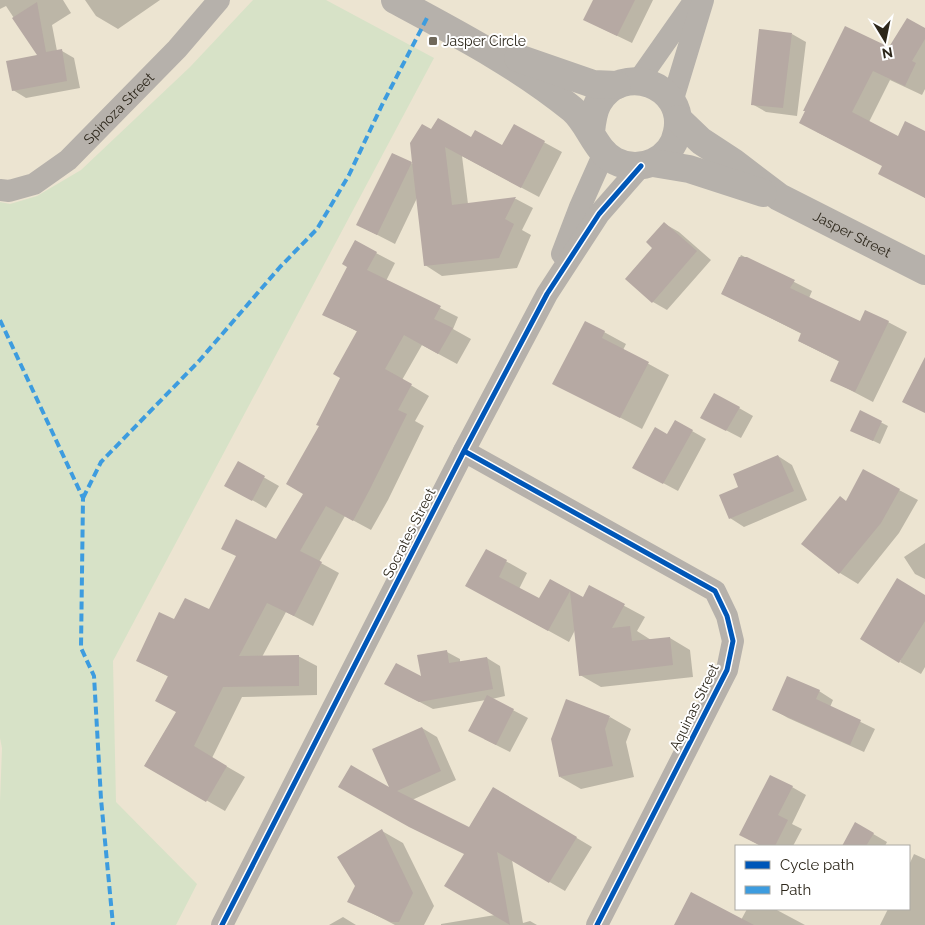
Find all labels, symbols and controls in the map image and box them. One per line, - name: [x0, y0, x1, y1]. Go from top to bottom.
- north arrow: [860, 15, 910, 65]
- place label: Jasper Circle: [443, 33, 526, 49]
- marker: Jasper Circle: [427, 35, 439, 47]
- text: N: [881, 44, 894, 62]
- street label: Spinoza Street: [80, 69, 157, 147]
- street label: Jasper Street: [811, 208, 894, 261]
- street label: Socrates Street: [379, 485, 439, 581]
- street label: Aquinas Street: [666, 661, 722, 753]
- legend: [735, 845, 910, 910]
- text: Cycle path: [780, 856, 854, 874]
- text: Path: [780, 881, 811, 899]

